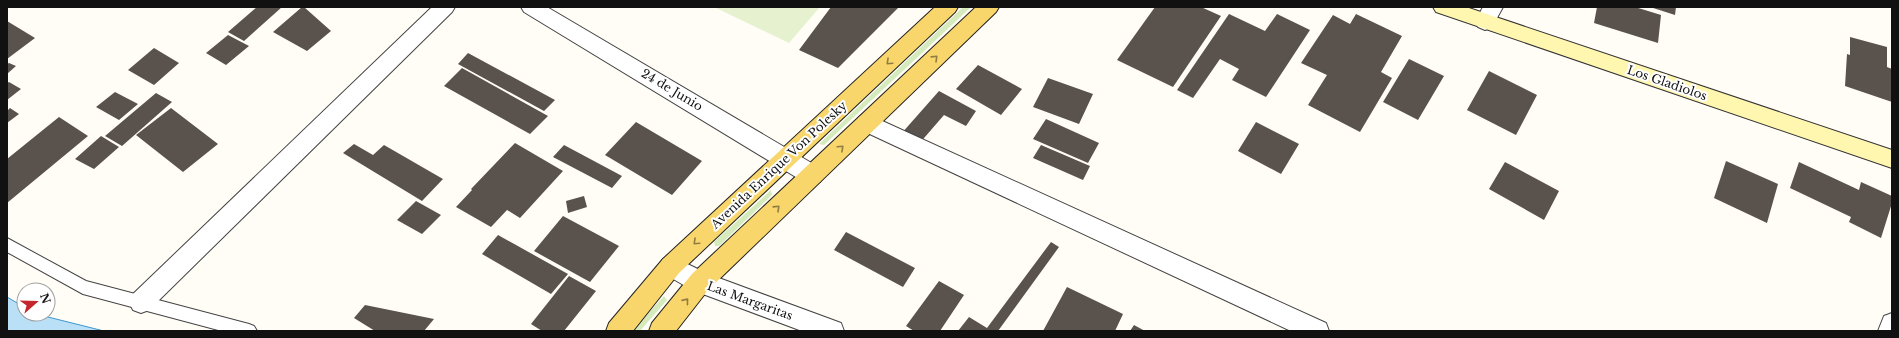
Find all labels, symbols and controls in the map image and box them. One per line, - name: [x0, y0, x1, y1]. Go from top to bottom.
- one-way arrow: [930, 56, 938, 63]
- one-way arrow: [886, 57, 893, 64]
- street label: Los Gladiolos: [1625, 62, 1709, 103]
- street label: 24 de Junio: [639, 65, 706, 114]
- street label: Avenida Enrique Von Polesky: [707, 97, 850, 232]
- one-way arrow: [836, 145, 844, 153]
- one-way arrow: [772, 206, 780, 213]
- one-way arrow: [693, 237, 701, 245]
- street label: Las Margaritas: [705, 278, 795, 323]
- north arrow: [16, 282, 56, 322]
- text: N: [37, 291, 54, 306]
- one-way arrow: [681, 298, 688, 305]

